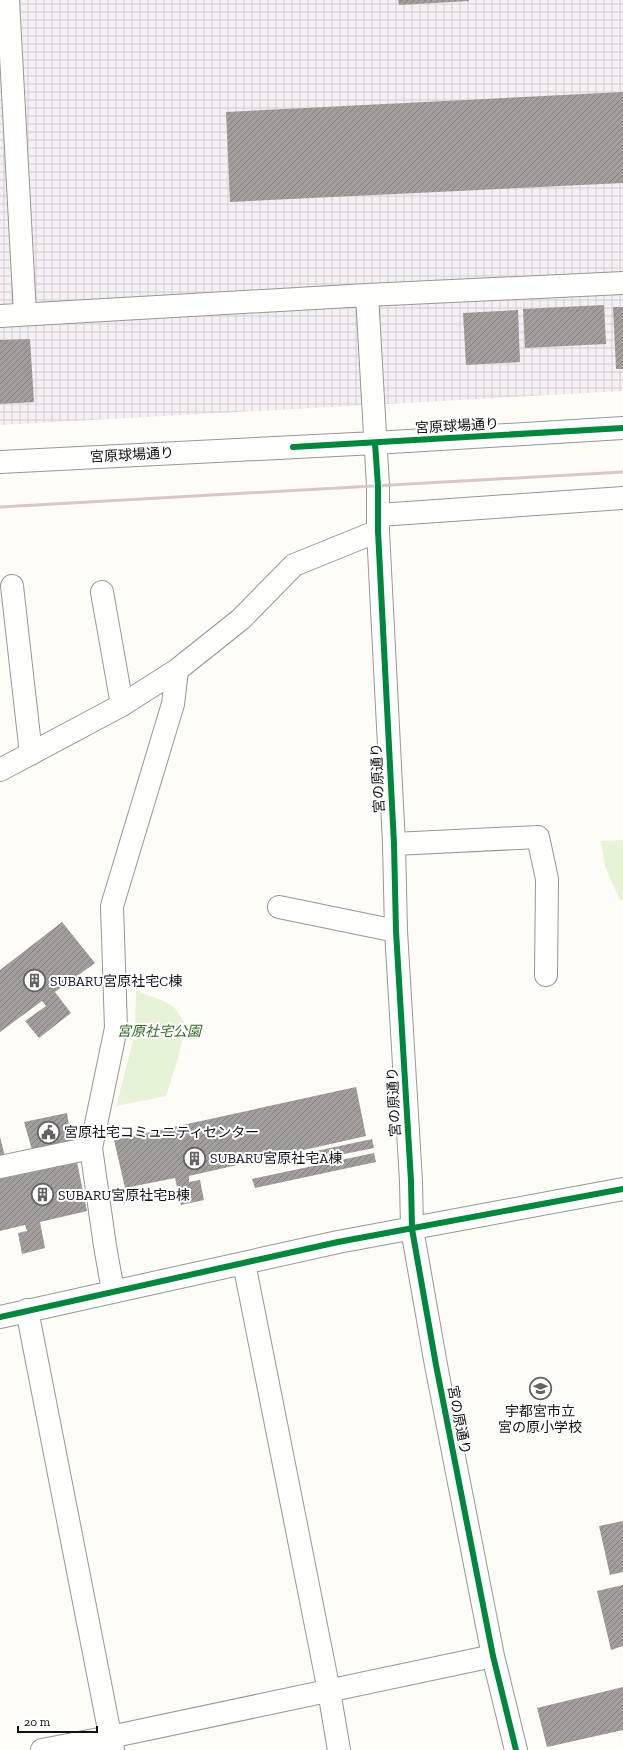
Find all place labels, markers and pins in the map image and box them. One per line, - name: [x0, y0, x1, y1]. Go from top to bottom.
- building icon: SUBARU宮原社宅C棟: [22, 968, 48, 994]
- place label: SUBARU宮原社宅C棟: [50, 973, 182, 990]
- public building icon: 宮原社宅コミュニティセンター: [36, 1119, 62, 1145]
- place label: 宮原社宅コミュニティセンター: [64, 1124, 259, 1141]
- building icon: SUBARU宮原社宅A棟: [181, 1145, 207, 1171]
- place label: SUBARU宮原社宅A棟: [210, 1150, 342, 1167]
- building icon: SUBARU宮原社宅B棟: [29, 1182, 55, 1208]
- place label: SUBARU宮原社宅B棟: [58, 1187, 190, 1204]
- school or university icon: 宇都宮市立 宮の原小学校: [527, 1376, 553, 1402]
- place label: 宇都宮市立 宮の原小学校: [498, 1403, 582, 1436]

